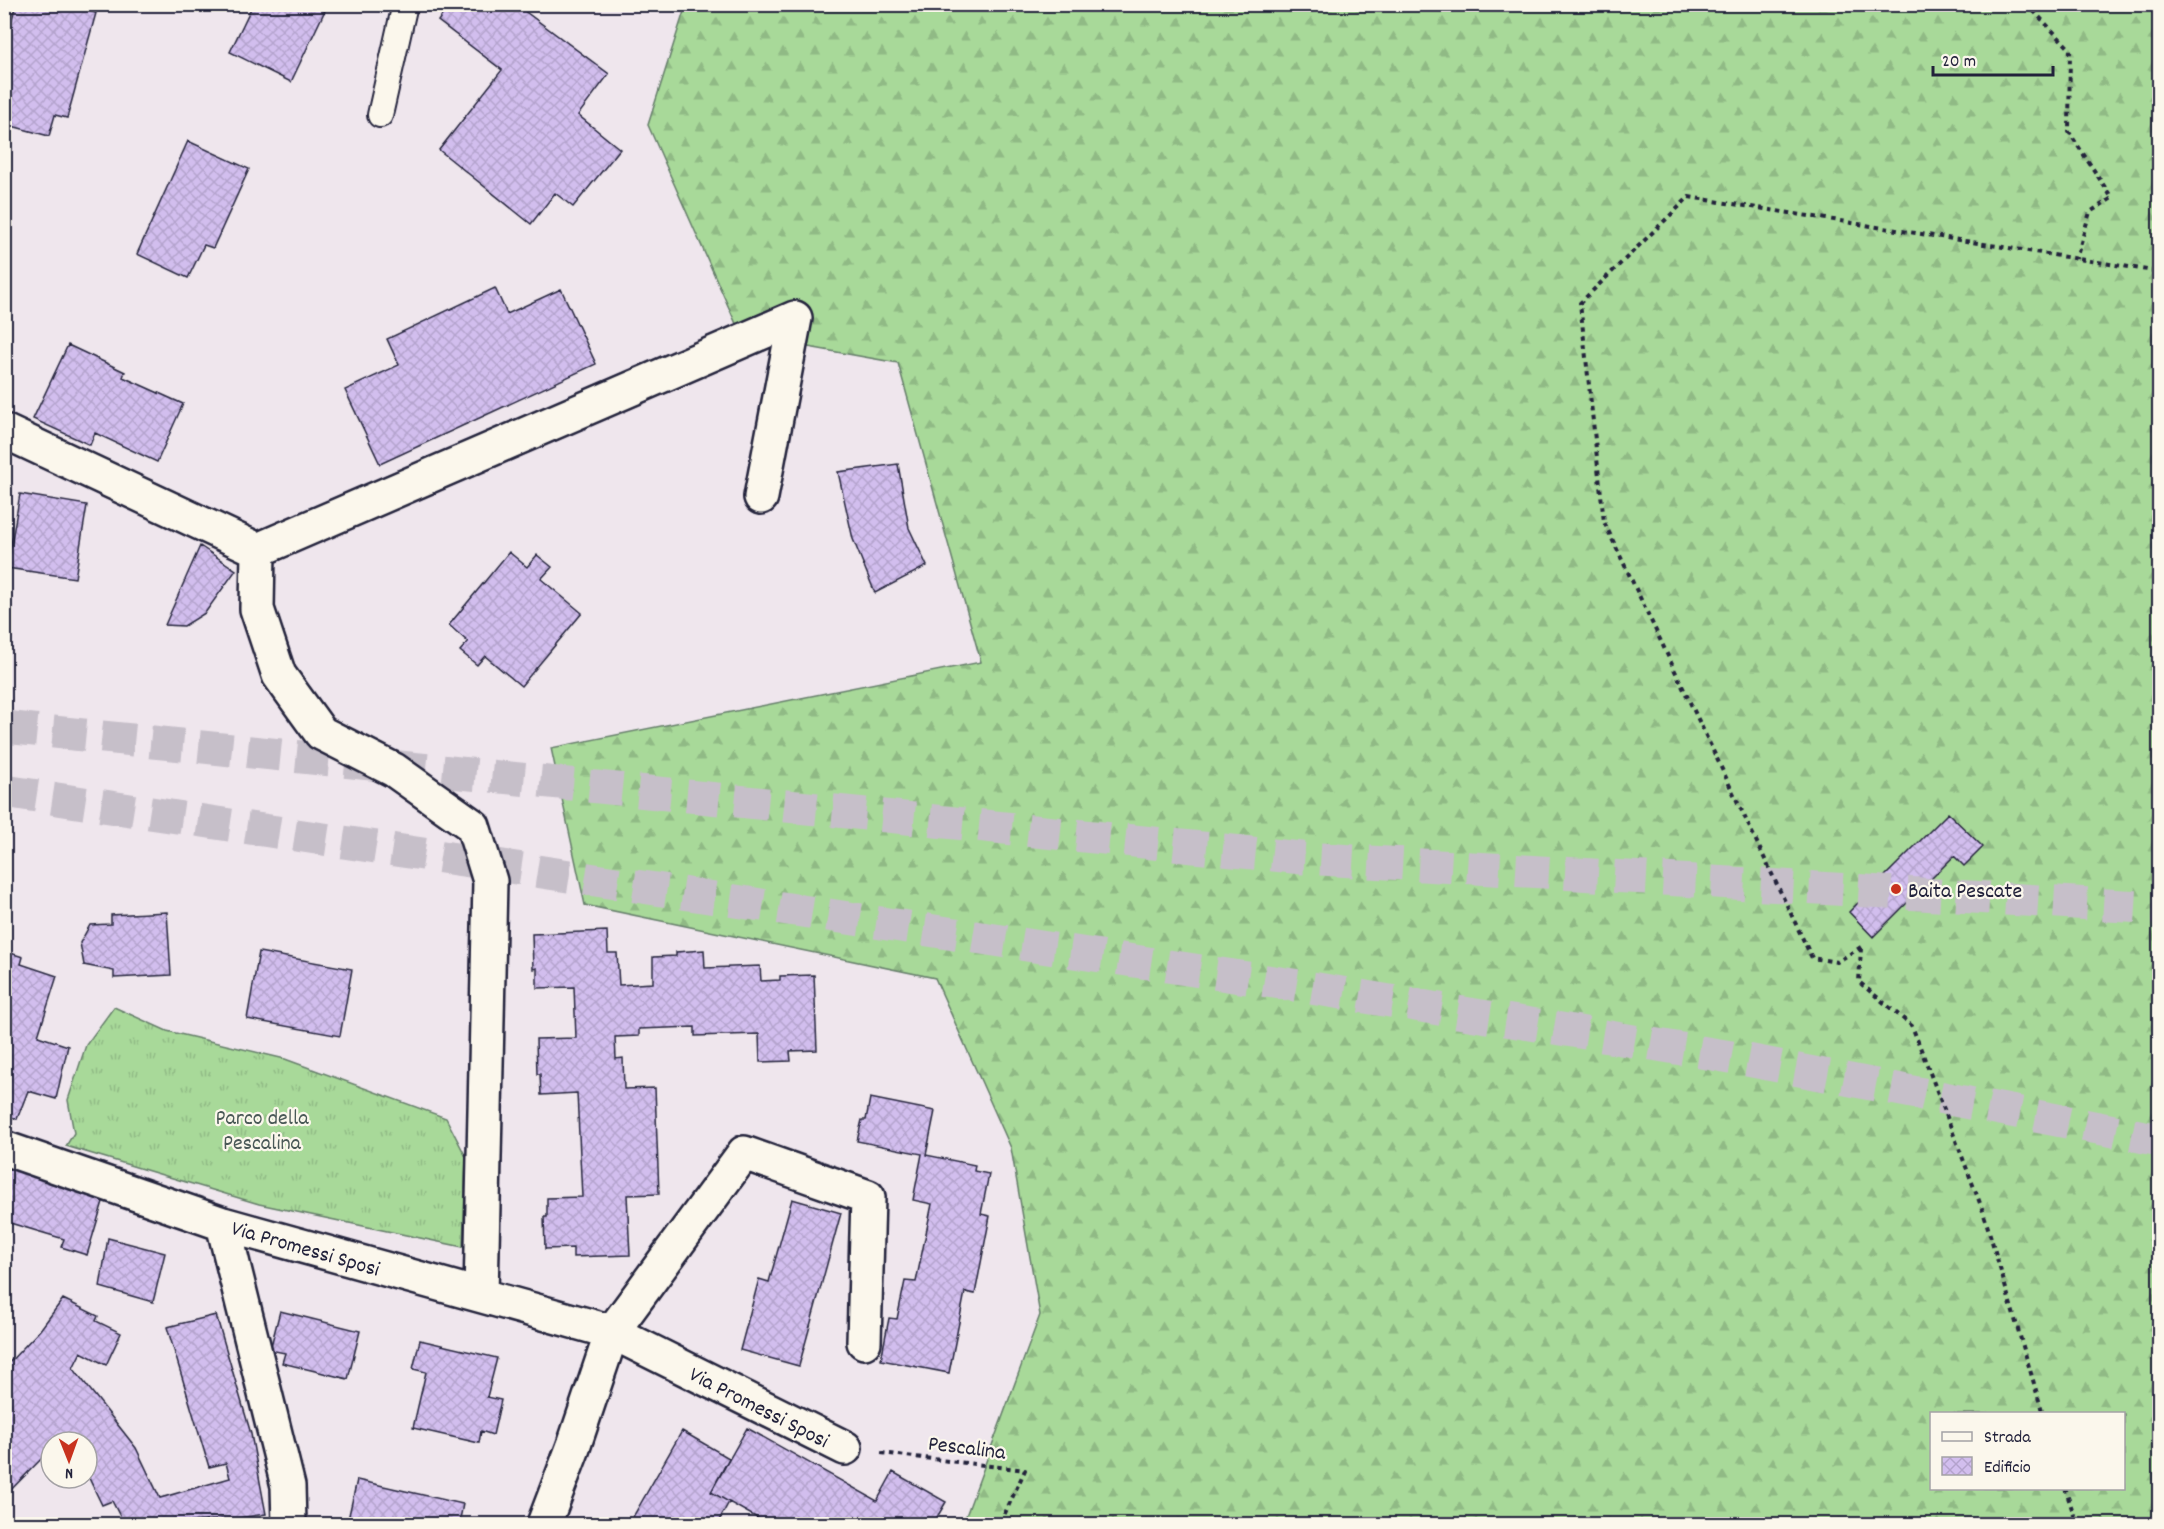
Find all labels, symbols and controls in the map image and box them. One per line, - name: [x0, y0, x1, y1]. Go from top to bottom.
- scale bar: [1933, 39, 2053, 77]
- text: 20 m: [1942, 50, 1976, 75]
- place label: Baita Pescate: [1908, 877, 2022, 908]
- marker: Baita Pescate: [1889, 882, 1903, 896]
- park label: Parco della Pescalina: [216, 1104, 309, 1160]
- street label: Via Promessi Sposi: [227, 1214, 383, 1286]
- street label: Via Promessi Sposi: [683, 1361, 834, 1458]
- legend: [1930, 1412, 2125, 1490]
- text: Strada: [1984, 1426, 2031, 1451]
- street label: Pescalina: [926, 1429, 1008, 1470]
- north arrow: [39, 1430, 99, 1490]
- text: Edificio: [1984, 1456, 2031, 1481]
- text: N: [65, 1461, 73, 1484]

